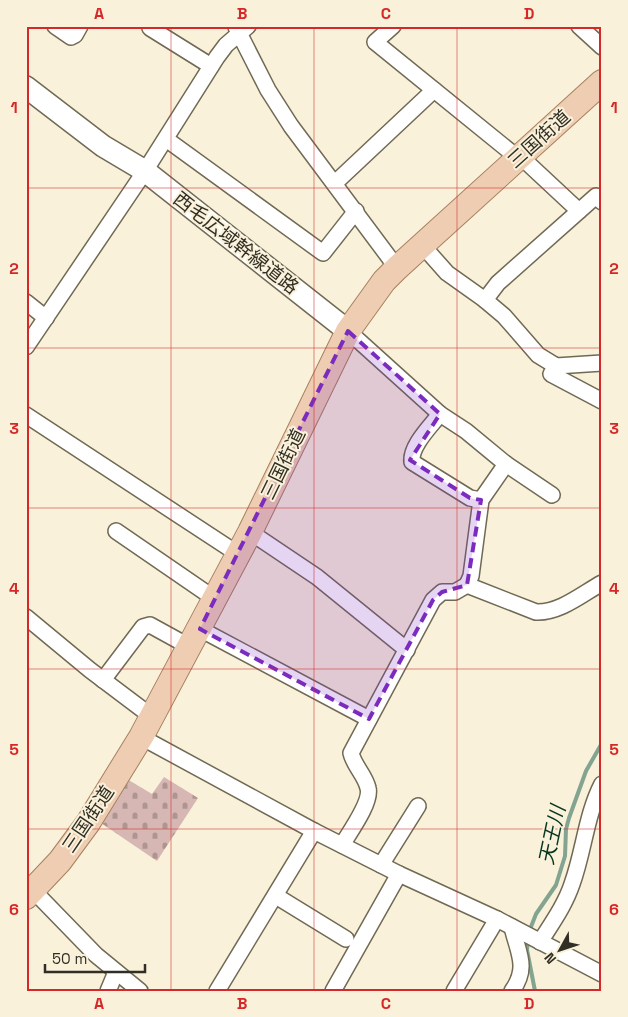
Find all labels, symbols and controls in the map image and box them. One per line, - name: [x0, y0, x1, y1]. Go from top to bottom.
- text: A: [94, 3, 104, 24]
- text: B: [237, 3, 247, 24]
- text: C: [381, 3, 391, 24]
- text: D: [524, 3, 534, 24]
- text: 1: [10, 97, 18, 118]
- text: 1: [610, 97, 618, 118]
- street label: 三国街道: [502, 104, 576, 174]
- street label: 西毛広域幹線道路: [168, 186, 304, 300]
- text: 2: [9, 258, 19, 279]
- text: 2: [609, 258, 619, 279]
- text: 3: [9, 418, 19, 439]
- text: 3: [609, 418, 619, 439]
- street label: 三国街道: [255, 424, 311, 504]
- text: 4: [9, 578, 19, 599]
- text: 4: [609, 578, 619, 599]
- text: 5: [9, 739, 19, 760]
- text: 5: [609, 739, 619, 760]
- street label: 三国街道: [56, 781, 120, 857]
- water label: 天王川: [533, 801, 571, 867]
- text: 6: [9, 899, 19, 920]
- text: 6: [609, 899, 619, 920]
- north arrow: [536, 924, 586, 974]
- scale bar: [45, 942, 145, 974]
- text: 50 m: [52, 949, 87, 968]
- text: N: [540, 949, 560, 968]
- text: A: [94, 993, 104, 1014]
- text: B: [237, 993, 247, 1014]
- text: C: [381, 993, 391, 1014]
- text: D: [524, 993, 534, 1014]

